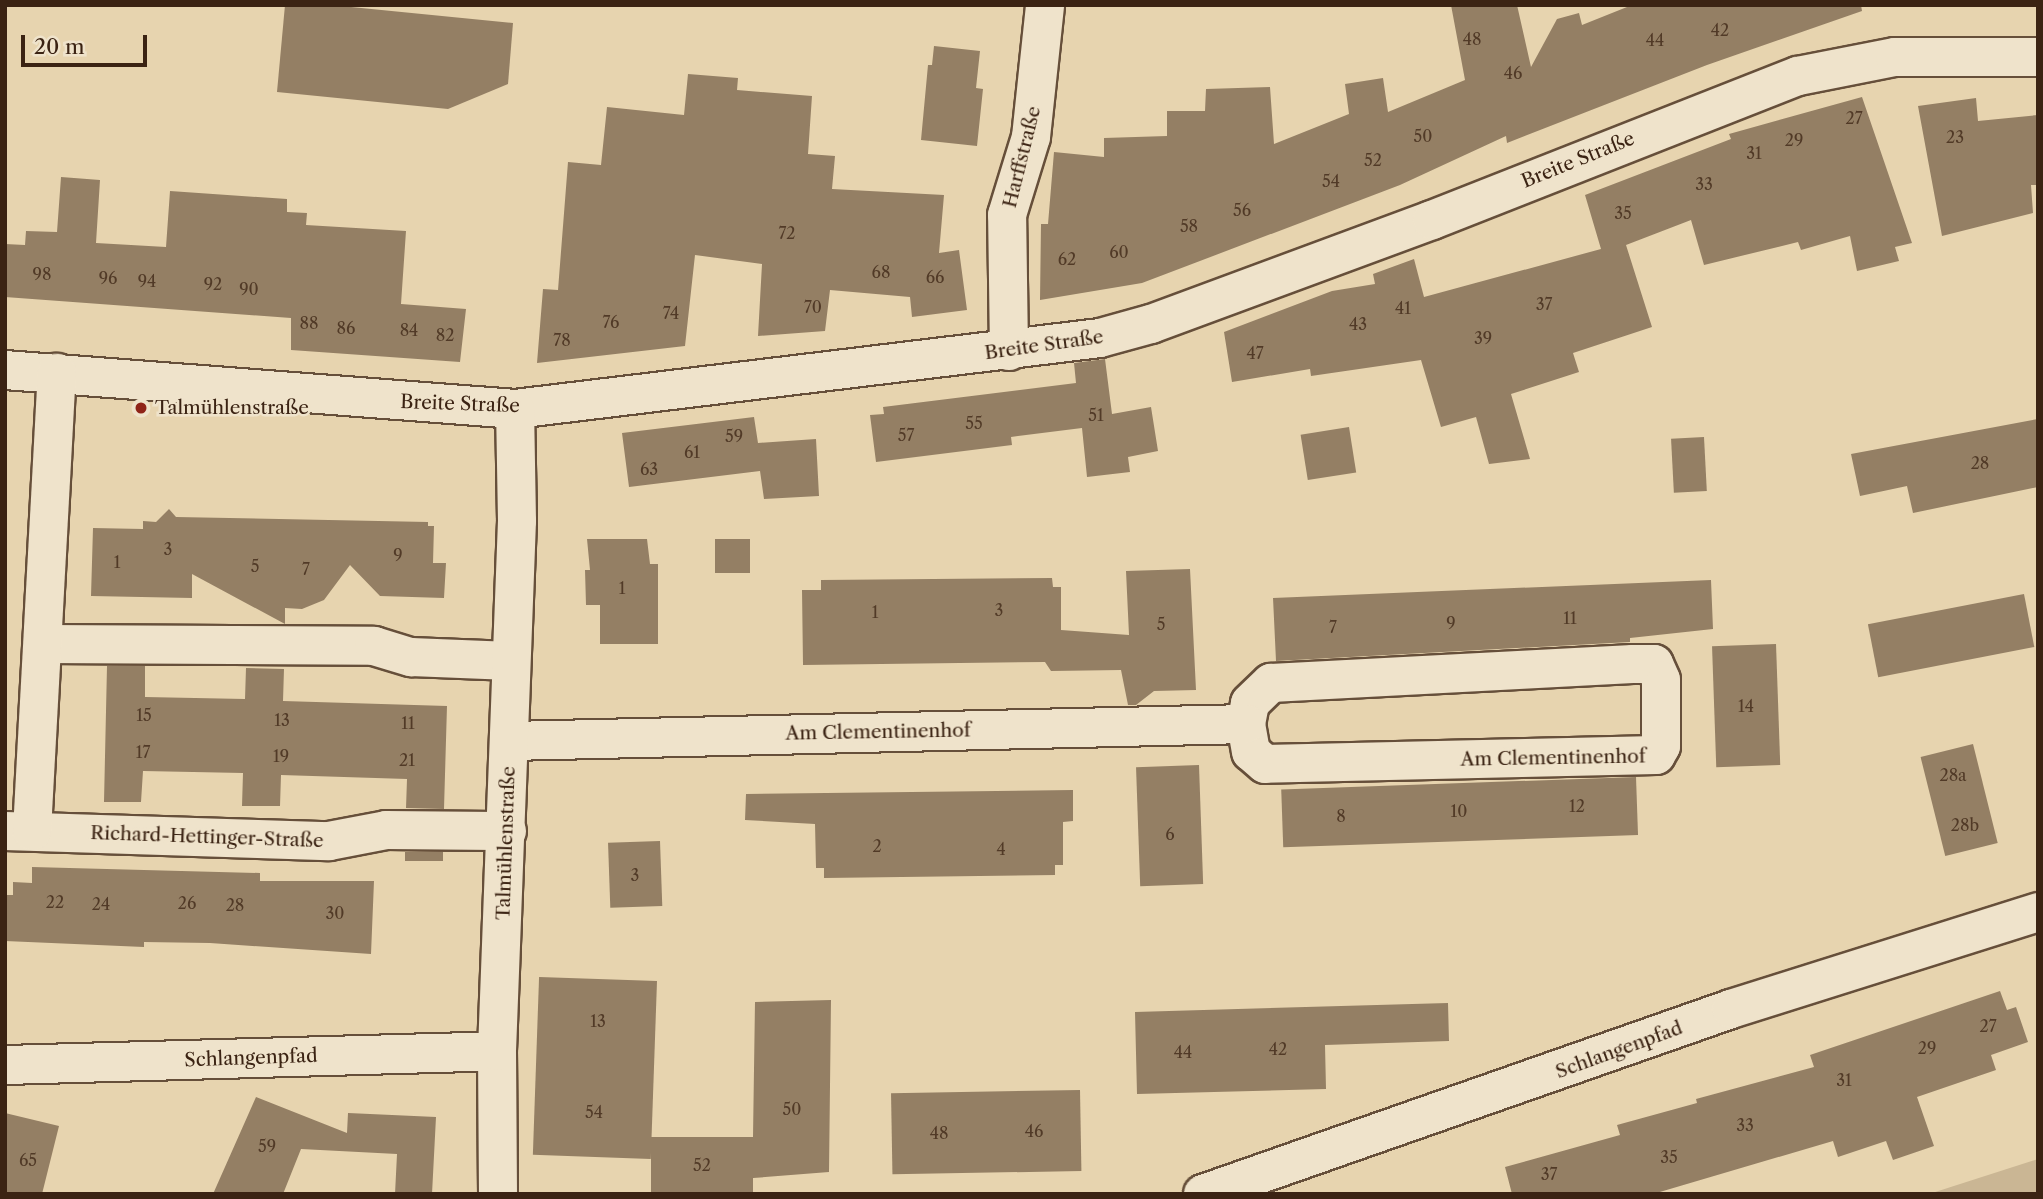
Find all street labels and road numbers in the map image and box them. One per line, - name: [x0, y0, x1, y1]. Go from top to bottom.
- street label: Harffstraße: [998, 104, 1046, 210]
- street label: Breite Straße: [1518, 127, 1638, 193]
- street label: Breite Straße: [983, 325, 1105, 365]
- street label: Breite Straße: [400, 391, 520, 417]
- street label: Am Clementinenhof: [785, 719, 971, 745]
- street label: Am Clementinenhof: [1460, 745, 1646, 771]
- street label: Talmühlenstraße: [492, 766, 520, 920]
- street label: Richard-Hettinger-Straße: [90, 822, 324, 852]
- street label: Schlangenpfad: [1552, 1016, 1686, 1084]
- street label: Schlangenpfad: [184, 1044, 318, 1072]

